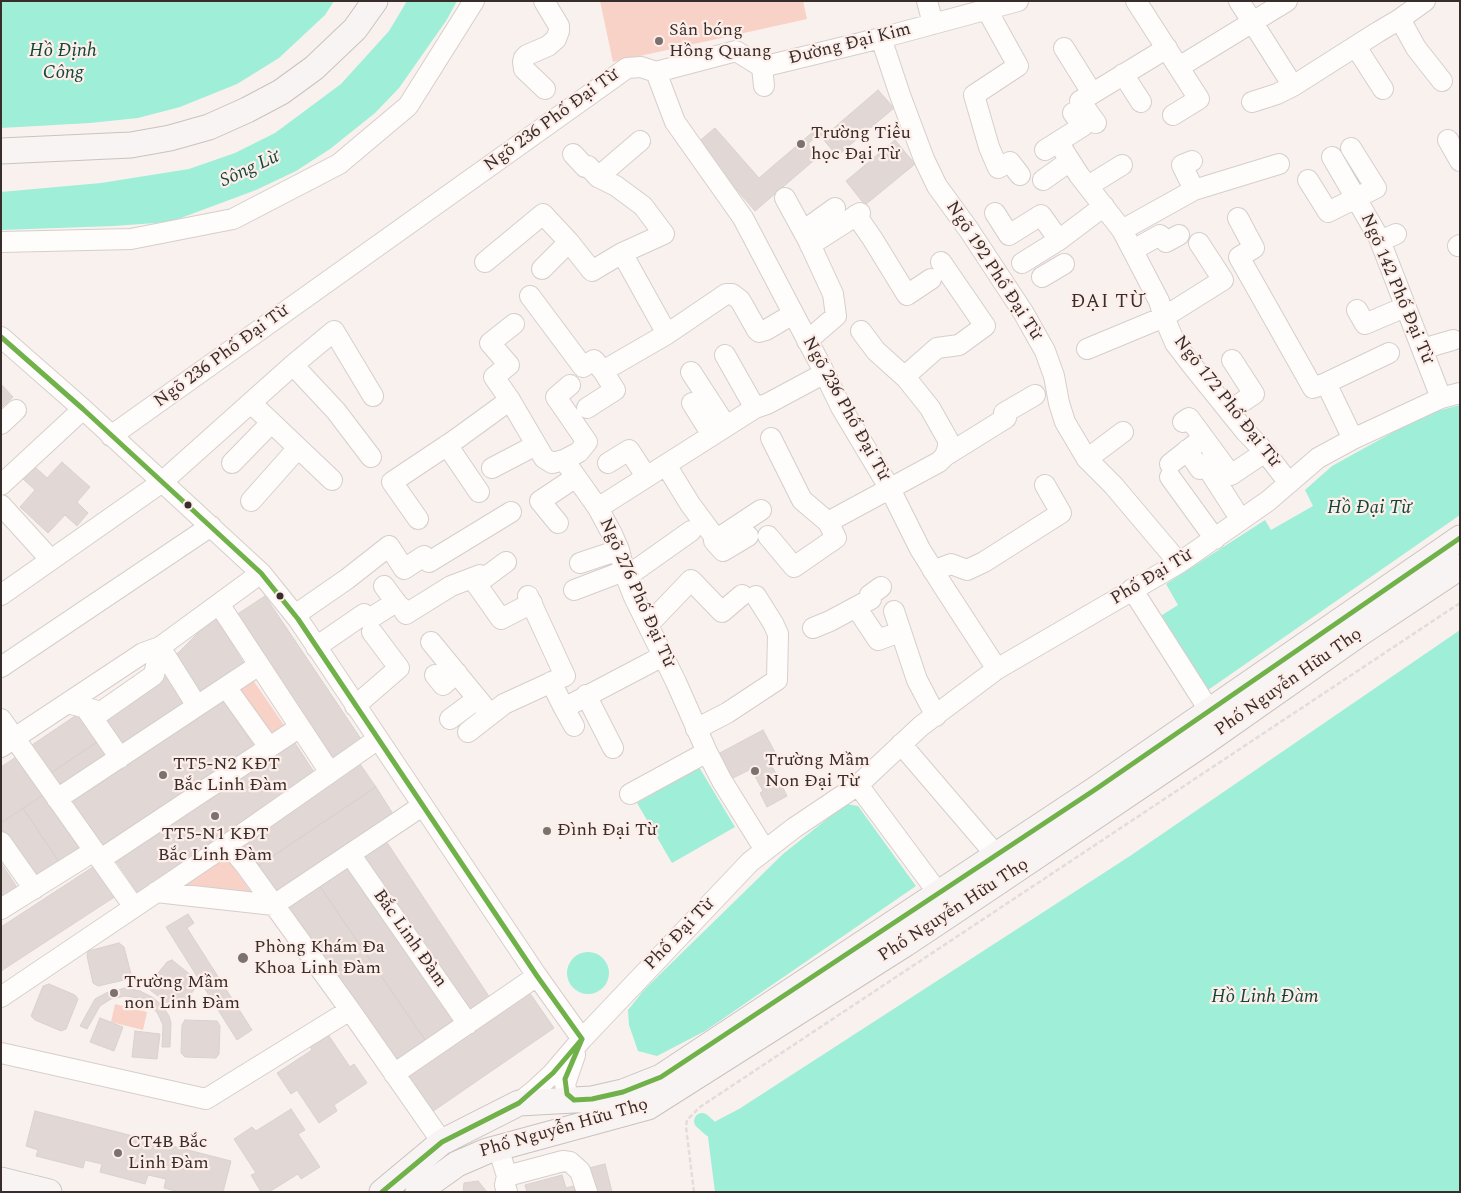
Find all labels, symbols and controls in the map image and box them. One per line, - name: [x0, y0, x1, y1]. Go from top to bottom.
- street label: Đường Đại Kim: [787, 19, 913, 71]
- place label: Sân bóng Hồng Quang: [669, 20, 772, 62]
- marker: Sân bóng Hồng Quang: [653, 35, 665, 47]
- water label: Hồ Định Công: [29, 41, 97, 85]
- street label: Ngõ 236 Phố Đại Từ: [481, 65, 623, 177]
- place label: Trường Tiểu học Đại Từ: [811, 123, 911, 166]
- marker: Trường Tiểu học Đại Từ: [795, 138, 807, 150]
- water label: Sông Lừ: [217, 147, 283, 193]
- street label: Ngõ 192 Phố Đại Từ: [940, 198, 1046, 344]
- street label: Ngõ 142 Phố Đại Từ: [1355, 211, 1437, 367]
- district label: ĐẠI TỪ: [1070, 292, 1146, 314]
- street label: Ngõ 236 Phố Đại Từ: [151, 301, 293, 413]
- street label: Ngõ 172 Phố Đại Từ: [1168, 332, 1284, 472]
- street label: Ngõ 236 Phố Đại Từ: [797, 333, 893, 485]
- water label: Hồ Đại Từ: [1327, 498, 1411, 520]
- unlabelled marker: [183, 500, 193, 510]
- street label: Ngõ 276 Phố Đại Từ: [593, 515, 679, 671]
- street label: Phố Đại Từ: [1107, 545, 1197, 611]
- unlabelled marker: [275, 591, 285, 601]
- street label: Phố Nguyễn Hữu Thọ: [1211, 624, 1367, 742]
- place label: Trường Mầm Non Đại Từ: [765, 750, 870, 792]
- place label: TT5-N2 KĐT Bắc Linh Đàm: [173, 754, 287, 796]
- marker: Trường Mầm Non Đại Từ: [749, 765, 761, 777]
- marker: TT5-N2 KĐT Bắc Linh Đàm: [157, 769, 169, 781]
- marker: TT5-N1 KĐT Bắc Linh Đàm: [209, 810, 221, 822]
- place label: Đình Đại Từ: [557, 820, 657, 842]
- place label: TT5-N1 KĐT Bắc Linh Đàm: [158, 824, 272, 866]
- marker: Đình Đại Từ: [541, 825, 553, 837]
- street label: Phố Nguyễn Hữu Thọ: [875, 854, 1033, 968]
- street label: Bắc Linh Đàm: [367, 886, 451, 992]
- street label: Phố Đại Từ: [641, 895, 719, 975]
- place label: Phòng Khám Đa Khoa Linh Đàm: [254, 937, 385, 980]
- marker: Phòng Khám Đa Khoa Linh Đàm: [236, 951, 250, 965]
- place label: Trường Mầm non Linh Đàm: [124, 972, 240, 1014]
- marker: Trường Mầm non Linh Đàm: [108, 987, 120, 999]
- water label: Hồ Linh Đàm: [1211, 987, 1319, 1009]
- street label: Phố Nguyễn Hữu Thọ: [477, 1095, 651, 1163]
- place label: CT4B Bắc Linh Đàm: [128, 1132, 209, 1174]
- marker: CT4B Bắc Linh Đàm: [112, 1147, 124, 1159]

